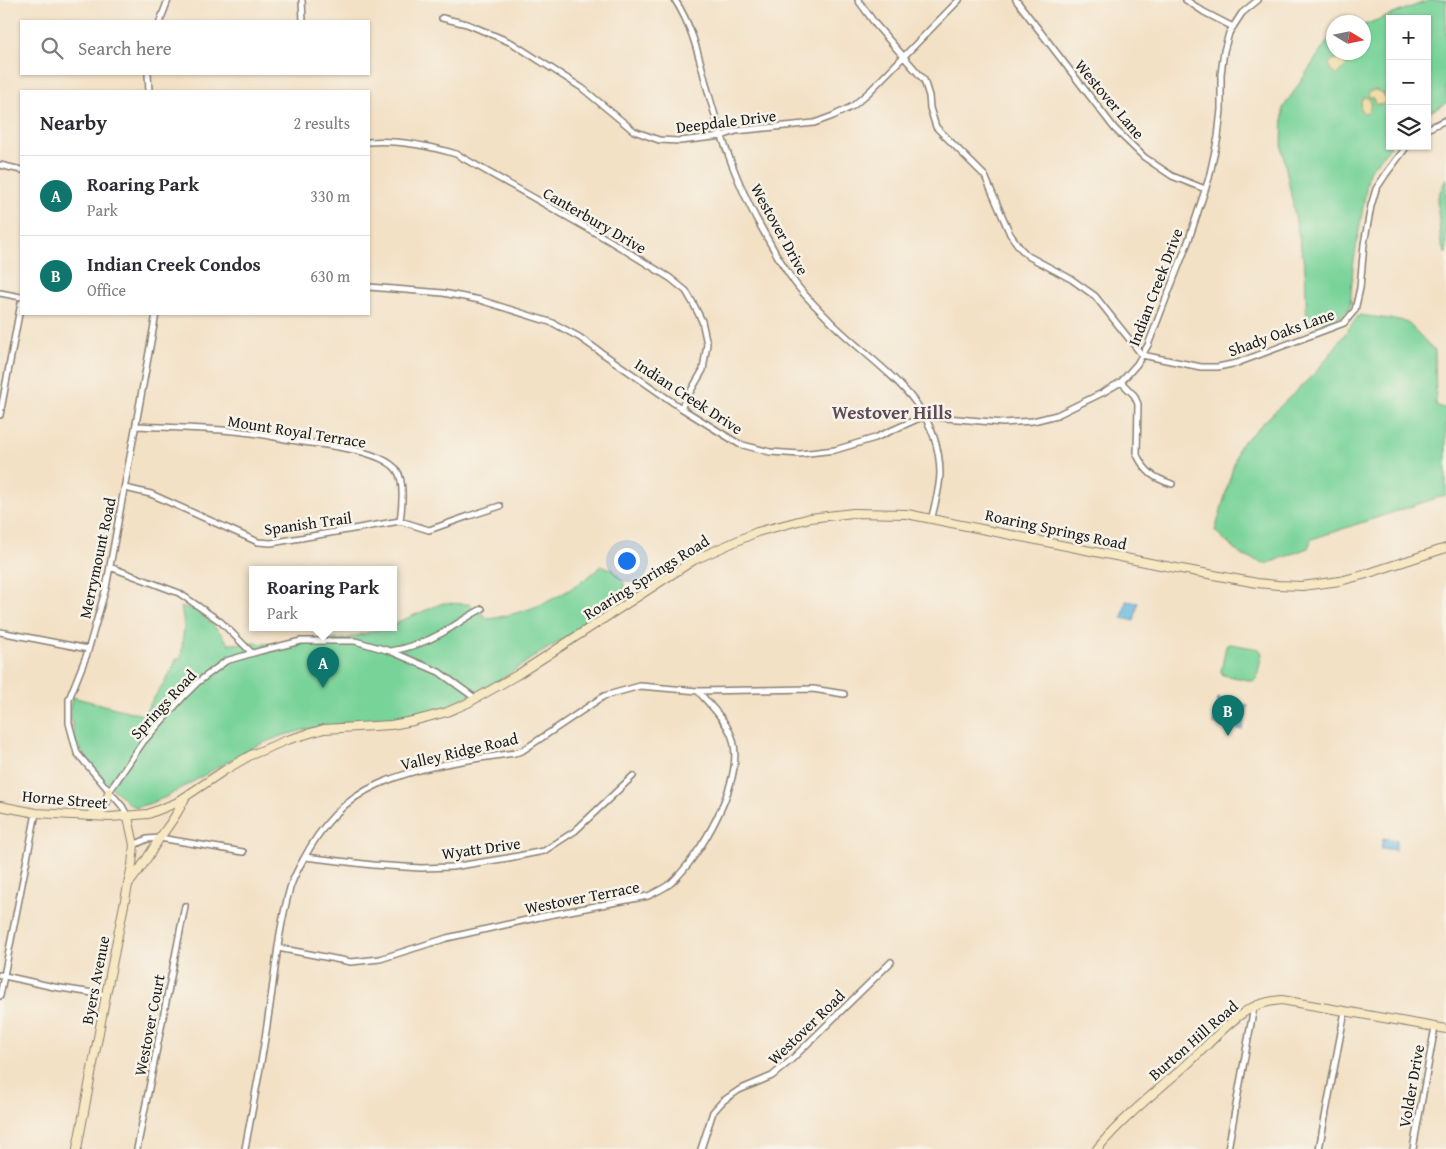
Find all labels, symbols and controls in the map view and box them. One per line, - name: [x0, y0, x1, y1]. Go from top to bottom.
- north arrow: [1326, 15, 1371, 60]
- map controls: [1386, 15, 1431, 150]
- button: +: [1386, 15, 1431, 60]
- search box: [20, 20, 370, 75]
- icon: search: [38, 34, 66, 62]
- text: Search here: [78, 34, 172, 62]
- street label: Westover Lane: [1070, 54, 1150, 144]
- button: −: [1386, 60, 1431, 105]
- street label: Deepdale Drive: [674, 103, 778, 139]
- button: layers: [1386, 105, 1431, 150]
- text: Nearby: [40, 107, 107, 138]
- text: 2 results: [293, 111, 350, 135]
- text: Roaring Park: [87, 170, 199, 198]
- street label: Westover Drive: [745, 179, 815, 279]
- street label: Canterbury Drive: [539, 181, 651, 259]
- text: A: [51, 184, 61, 208]
- text: 330 m: [310, 184, 350, 208]
- text: Park: [87, 198, 118, 222]
- street label: Indian Creek Drive: [1121, 225, 1189, 349]
- text: Indian Creek Condos: [87, 250, 261, 278]
- text: B: [51, 264, 61, 288]
- text: 630 m: [310, 264, 350, 288]
- text: Office: [87, 278, 126, 302]
- street label: Shady Oaks Lane: [1224, 302, 1338, 362]
- street label: Indian Creek Drive: [630, 352, 748, 440]
- district label: Westover Hills: [832, 398, 952, 426]
- street label: Mount Royal Terrace: [226, 408, 368, 454]
- street label: Merrymount Road: [72, 495, 122, 621]
- street label: Roaring Springs Road: [983, 502, 1130, 556]
- street label: Spanish Trail: [263, 505, 354, 541]
- street label: Roaring Springs Road: [578, 528, 714, 625]
- your location: [614, 548, 640, 574]
- popup: [249, 566, 397, 631]
- text: Roaring Park: [267, 573, 379, 601]
- text: Park: [267, 601, 298, 625]
- pin: A: [307, 647, 339, 688]
- street label: Springs Road: [124, 663, 202, 744]
- pin: B: [1212, 695, 1244, 736]
- street label: Valley Ridge Road: [398, 726, 521, 776]
- street label: Horne Street: [21, 783, 109, 815]
- street label: Wyatt Drive: [440, 831, 522, 865]
- street label: Westover Terrace: [522, 874, 642, 920]
- street label: Byers Avenue: [75, 934, 115, 1026]
- street label: Westover Court: [127, 972, 171, 1078]
- street label: Westover Road: [762, 984, 850, 1070]
- street label: Burton Hill Road: [1143, 994, 1243, 1086]
- street label: Volder Drive: [1392, 1042, 1430, 1130]

